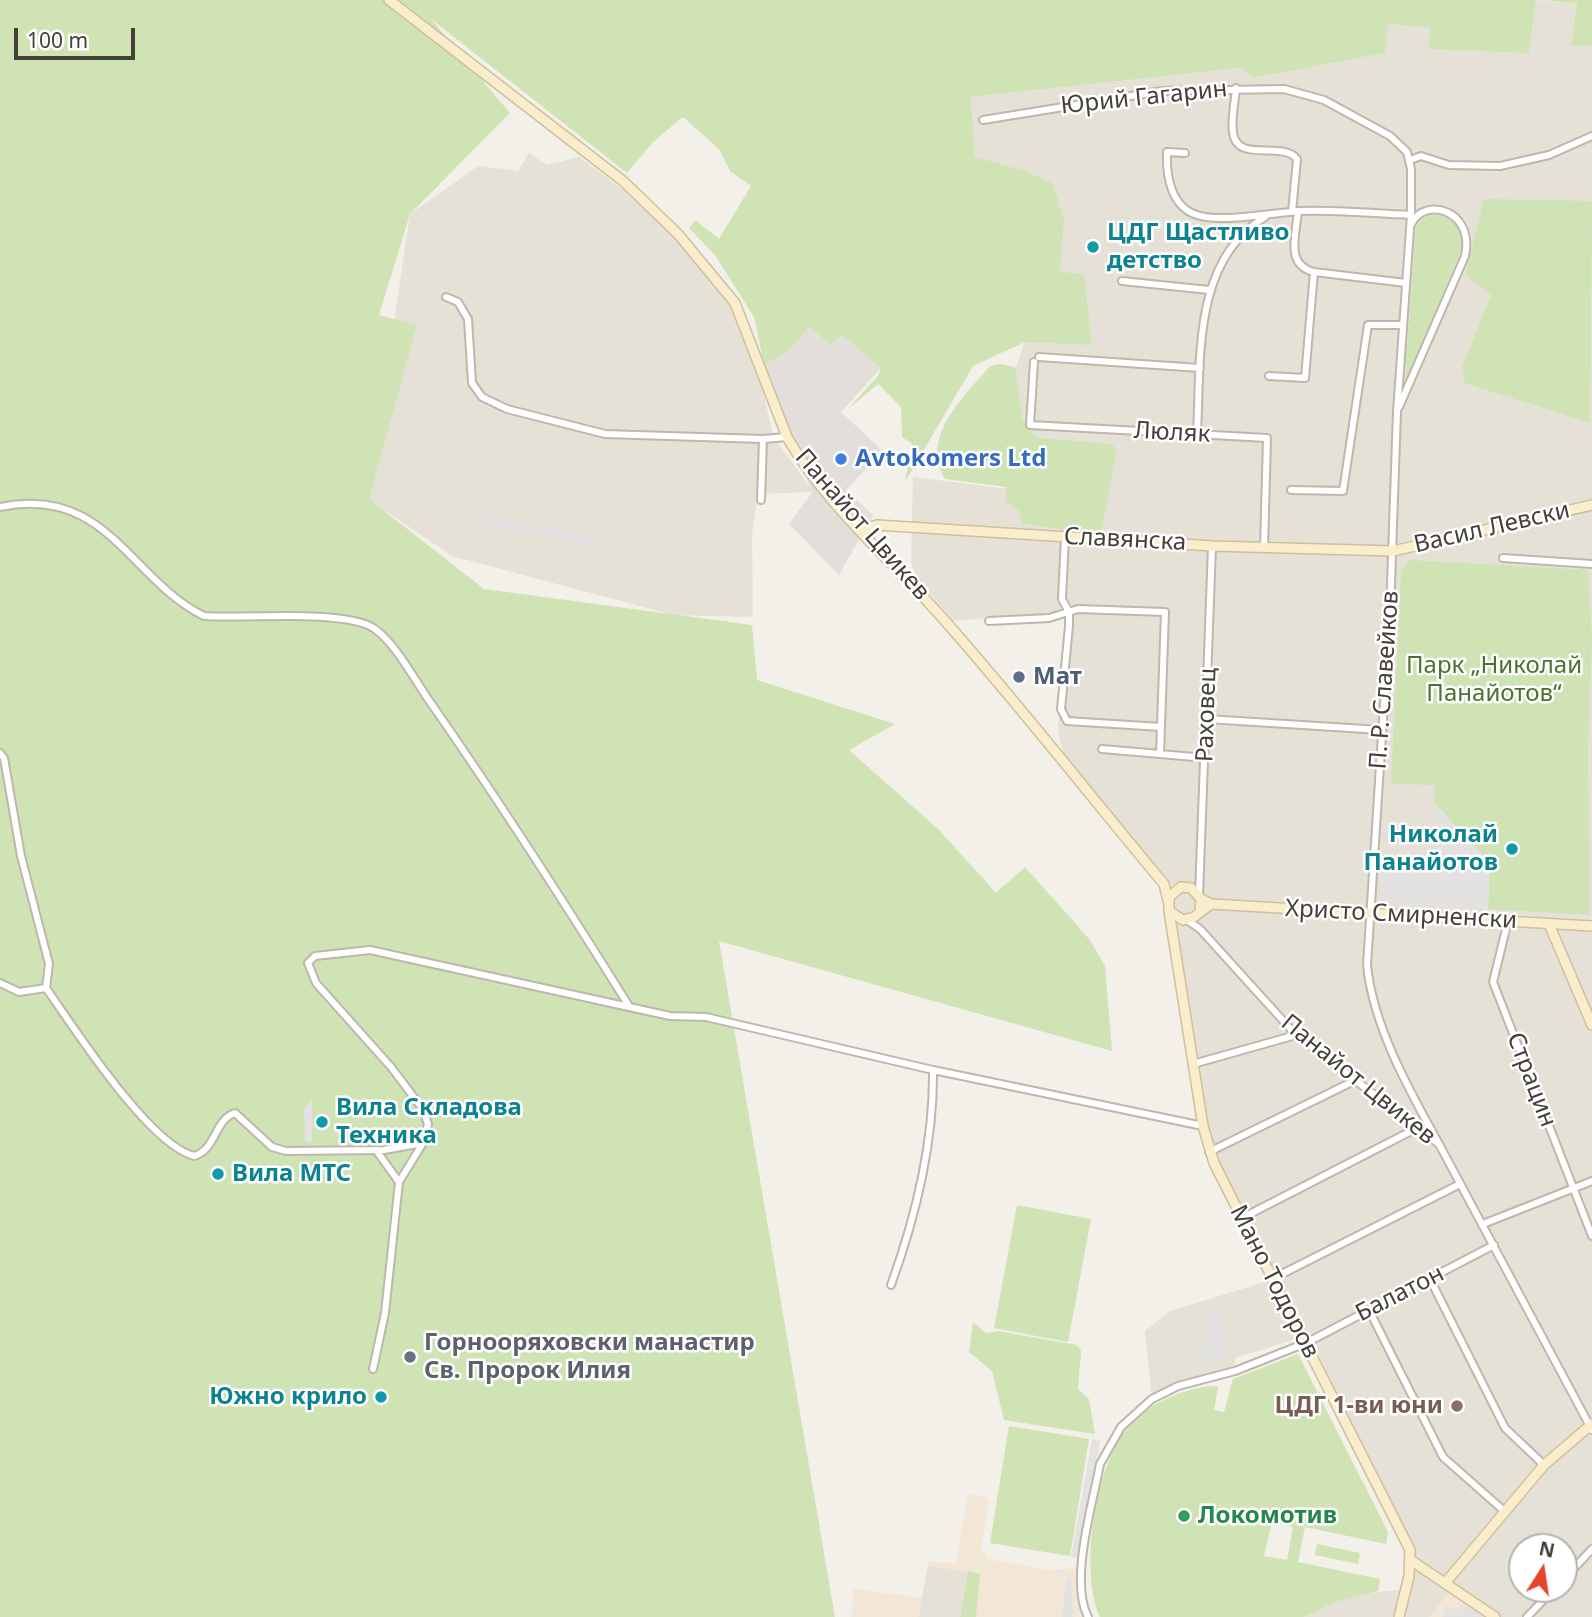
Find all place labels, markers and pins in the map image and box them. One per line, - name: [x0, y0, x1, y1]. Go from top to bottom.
- place label: ЦДГ Щастливо детство: [1107, 219, 1289, 275]
- marker: ЦДГ Щастливо детство: [1085, 239, 1101, 255]
- place label: Avtokomers Ltd: [855, 445, 1046, 473]
- marker: Avtokomers Ltd: [833, 451, 849, 467]
- place label: Мат: [1033, 663, 1082, 691]
- marker: Мат: [1011, 669, 1027, 685]
- place label: Николай Панайотов: [1363, 821, 1498, 877]
- marker: Николай Панайотов: [1504, 841, 1520, 857]
- place label: Вила Складова Техника: [336, 1094, 522, 1150]
- marker: Вила Складова Техника: [314, 1114, 330, 1130]
- place label: Вила МТС: [232, 1160, 351, 1188]
- marker: Вила МТС: [210, 1166, 226, 1182]
- place label: Горнооряховски манастир Св. Пророк Илия: [424, 1329, 755, 1385]
- marker: Горнооряховски манастир Св. Пророк Илия: [402, 1349, 418, 1365]
- place label: Южно крило: [209, 1383, 367, 1411]
- marker: Южно крило: [373, 1389, 389, 1405]
- place label: ЦДГ 1-ви юни: [1275, 1392, 1443, 1420]
- marker: ЦДГ 1-ви юни: [1449, 1398, 1465, 1414]
- place label: Локомотив: [1198, 1502, 1337, 1530]
- marker: Локомотив: [1176, 1508, 1192, 1524]

